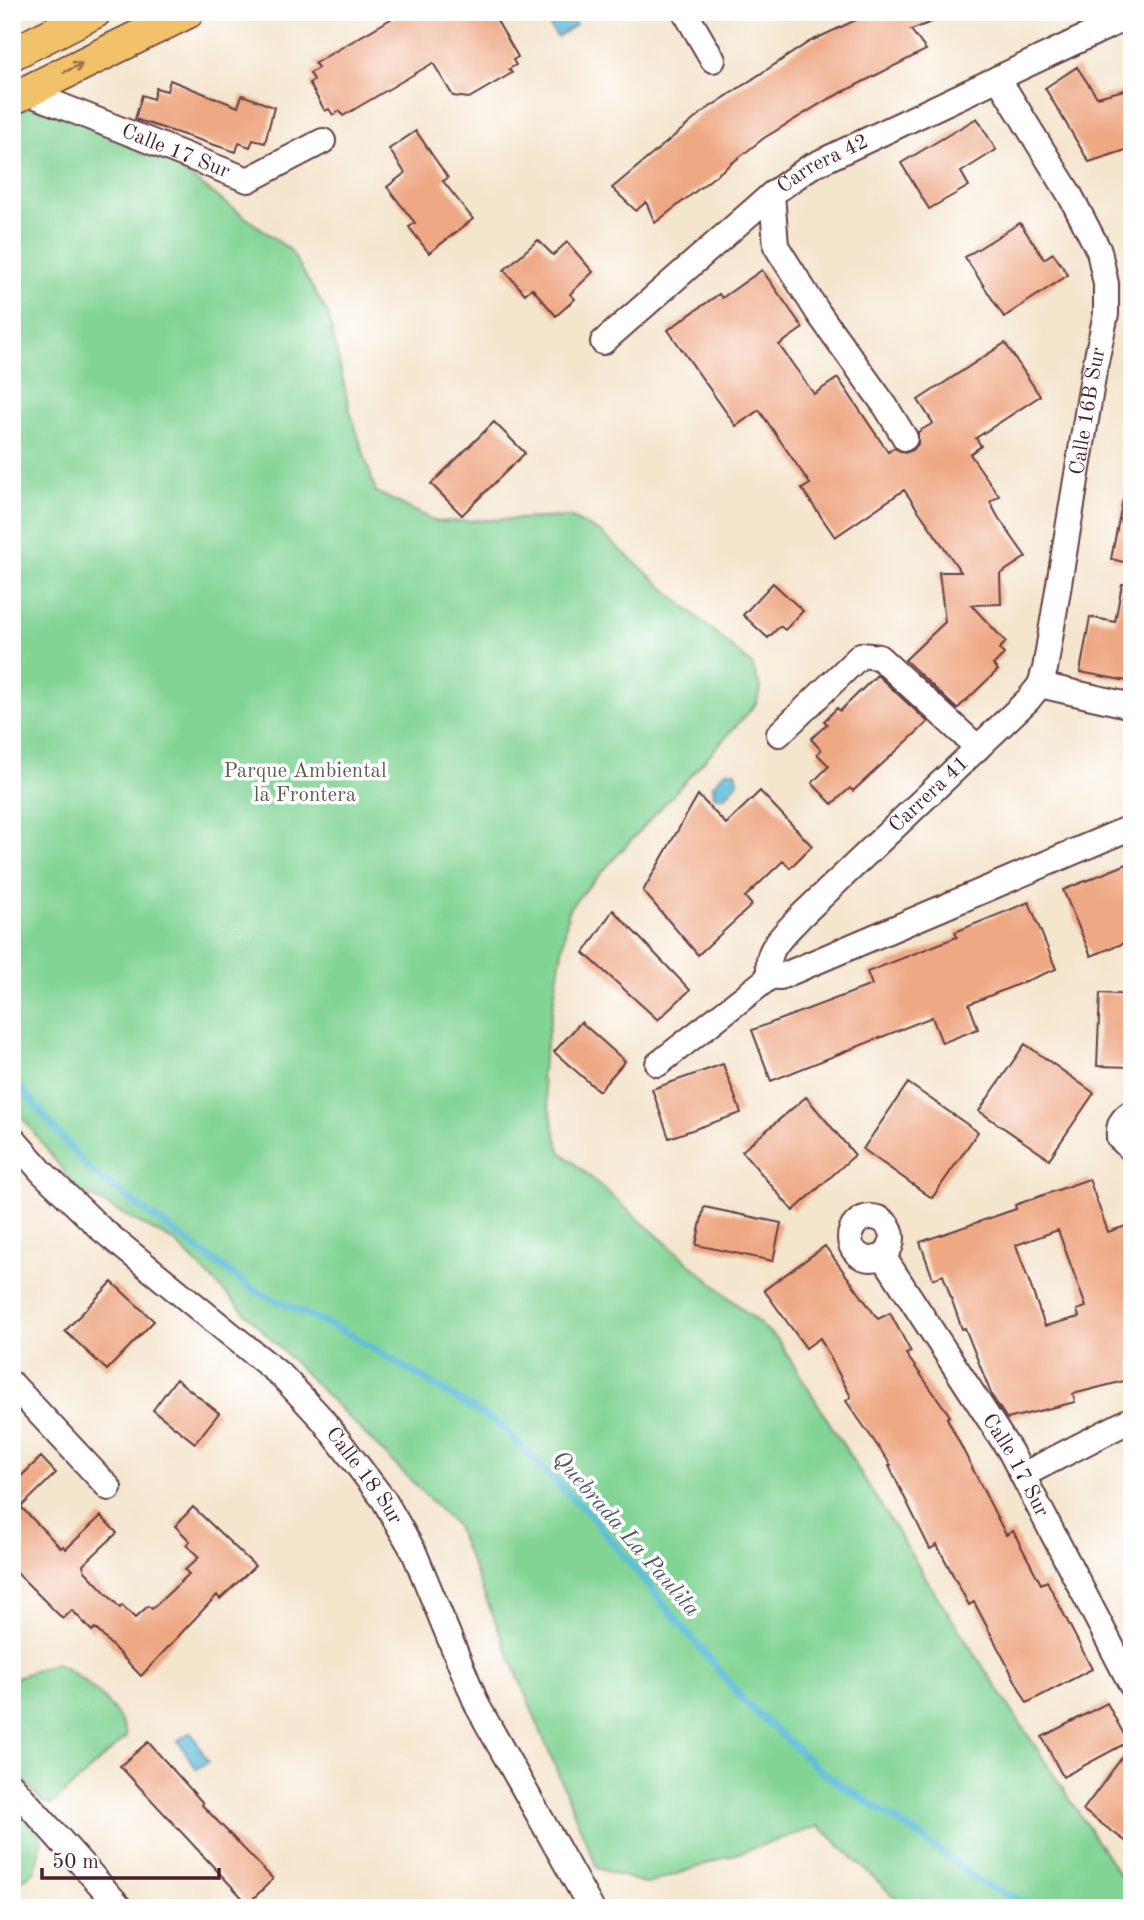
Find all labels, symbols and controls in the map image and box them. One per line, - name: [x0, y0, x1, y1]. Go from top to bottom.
- one-way arrow: [62, 61, 83, 75]
- street label: Calle 17 Sur: [119, 120, 233, 182]
- street label: Carrera 42: [773, 131, 872, 197]
- street label: Calle 16B Sur: [1067, 345, 1109, 477]
- street label: Carrera 41: [885, 752, 973, 837]
- park label: Parque Ambiental la Frontera: [223, 761, 387, 806]
- street label: Calle 17 Sur: [978, 1410, 1053, 1521]
- street label: Calle 18 Sur: [322, 1423, 406, 1528]
- water label: Quebrada La Paulita: [548, 1447, 704, 1621]
- scale bar: [42, 1836, 219, 1880]
- text: 50 m: [52, 1852, 99, 1873]

